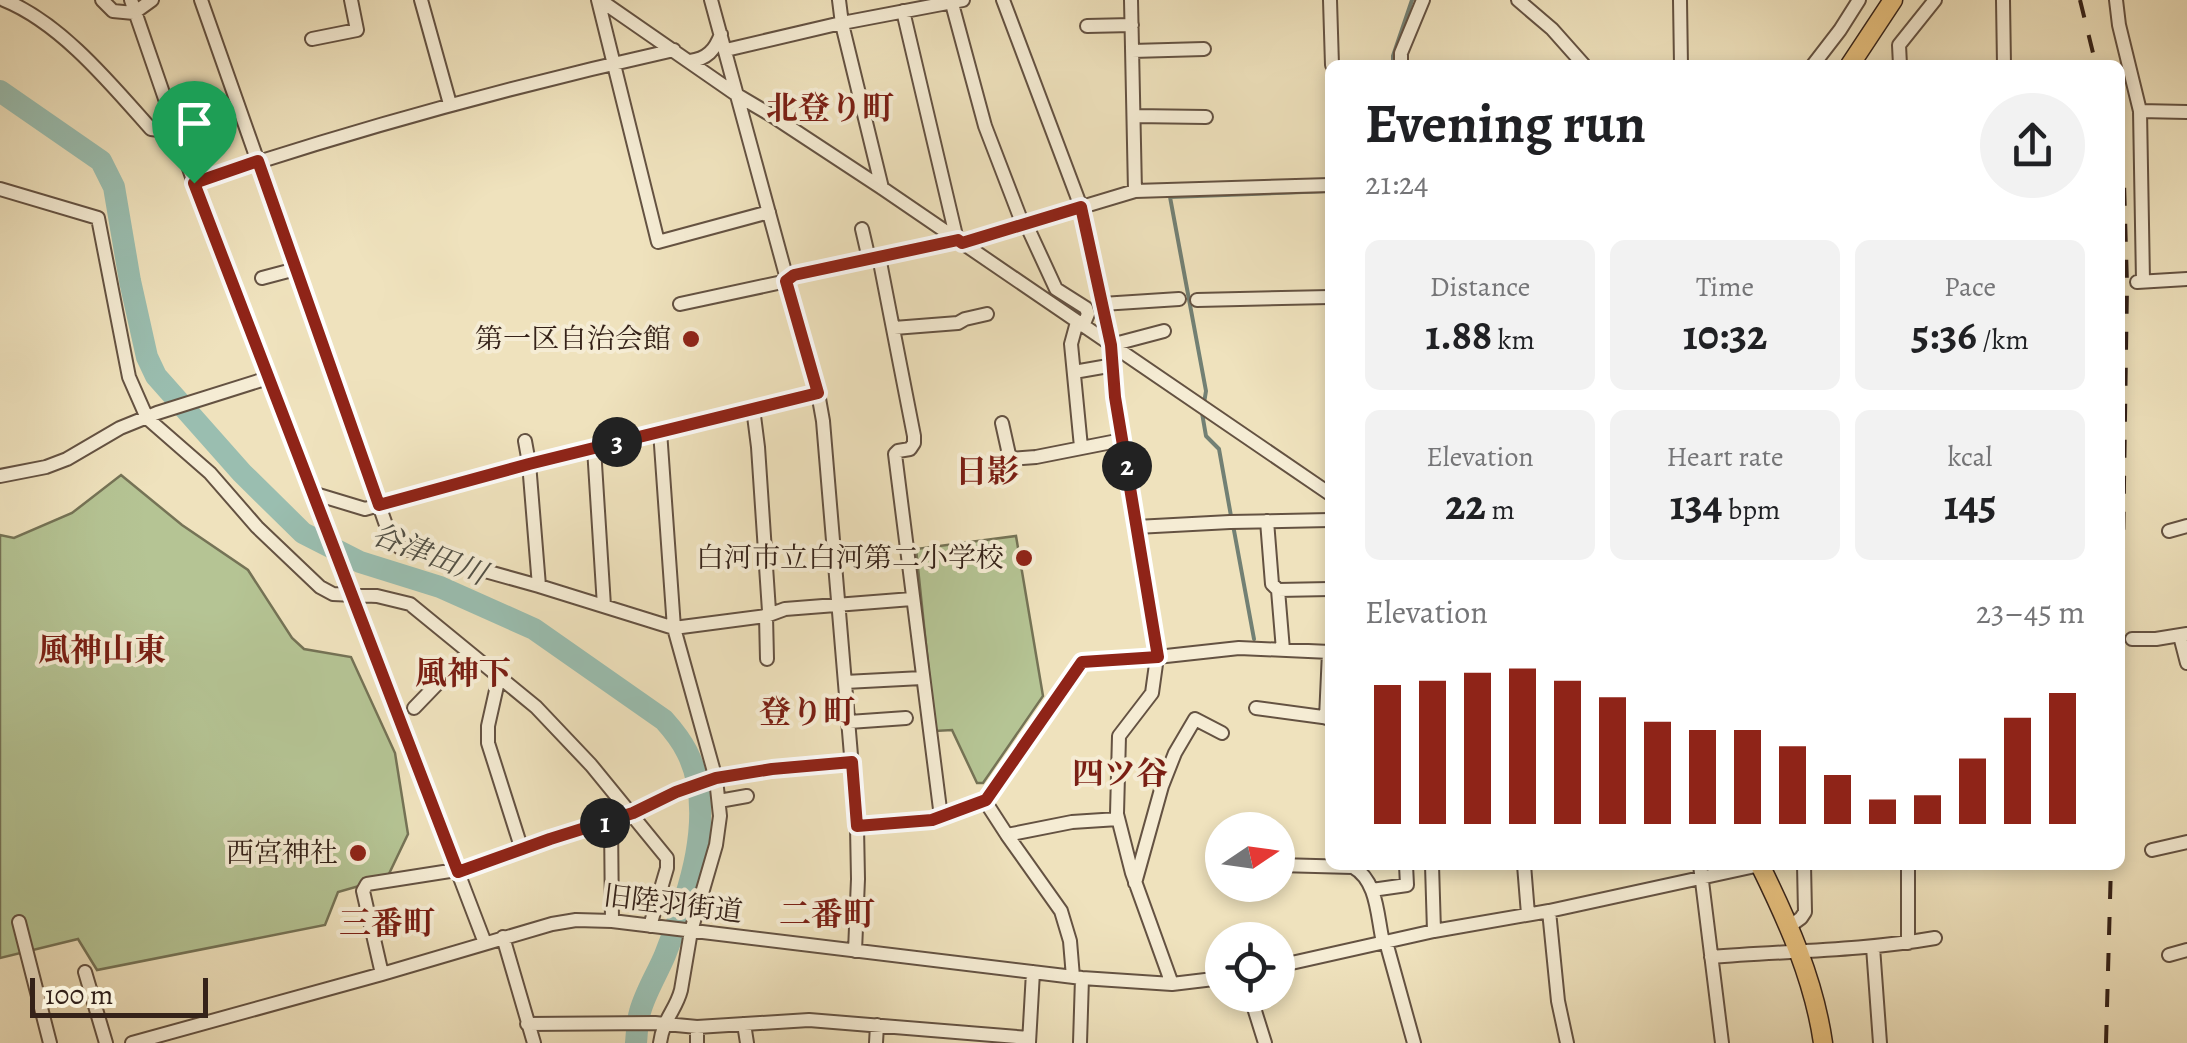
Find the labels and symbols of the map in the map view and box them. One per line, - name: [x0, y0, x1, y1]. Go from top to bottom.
- pin: [152, 81, 237, 184]
- district label: 北登り町: [766, 86, 894, 130]
- place label: 第一区自治会館: [475, 320, 671, 358]
- marker: 第一区自治会館: [680, 328, 702, 350]
- pin: 3: [592, 417, 642, 467]
- pin: 2: [1102, 441, 1152, 491]
- district label: 日影: [955, 449, 1019, 493]
- water label: 谷津田川: [366, 514, 495, 595]
- place label: 白河市立白河第二小学校: [696, 539, 1004, 577]
- marker: 白河市立白河第二小学校: [1013, 547, 1035, 569]
- district label: 風神山東: [38, 628, 166, 672]
- district label: 風神下: [415, 651, 511, 695]
- district label: 登り町: [759, 690, 855, 734]
- district label: 四ツ谷: [1072, 751, 1168, 795]
- pin: 1: [580, 798, 630, 848]
- north arrow: [1205, 812, 1295, 902]
- place label: 西宮神社: [226, 834, 338, 872]
- marker: 西宮神社: [347, 842, 369, 864]
- street label: 旧陸羽街道: [601, 877, 745, 931]
- district label: 二番町: [779, 892, 875, 936]
- district label: 三番町: [339, 901, 435, 945]
- scale bar: [30, 973, 208, 1018]

